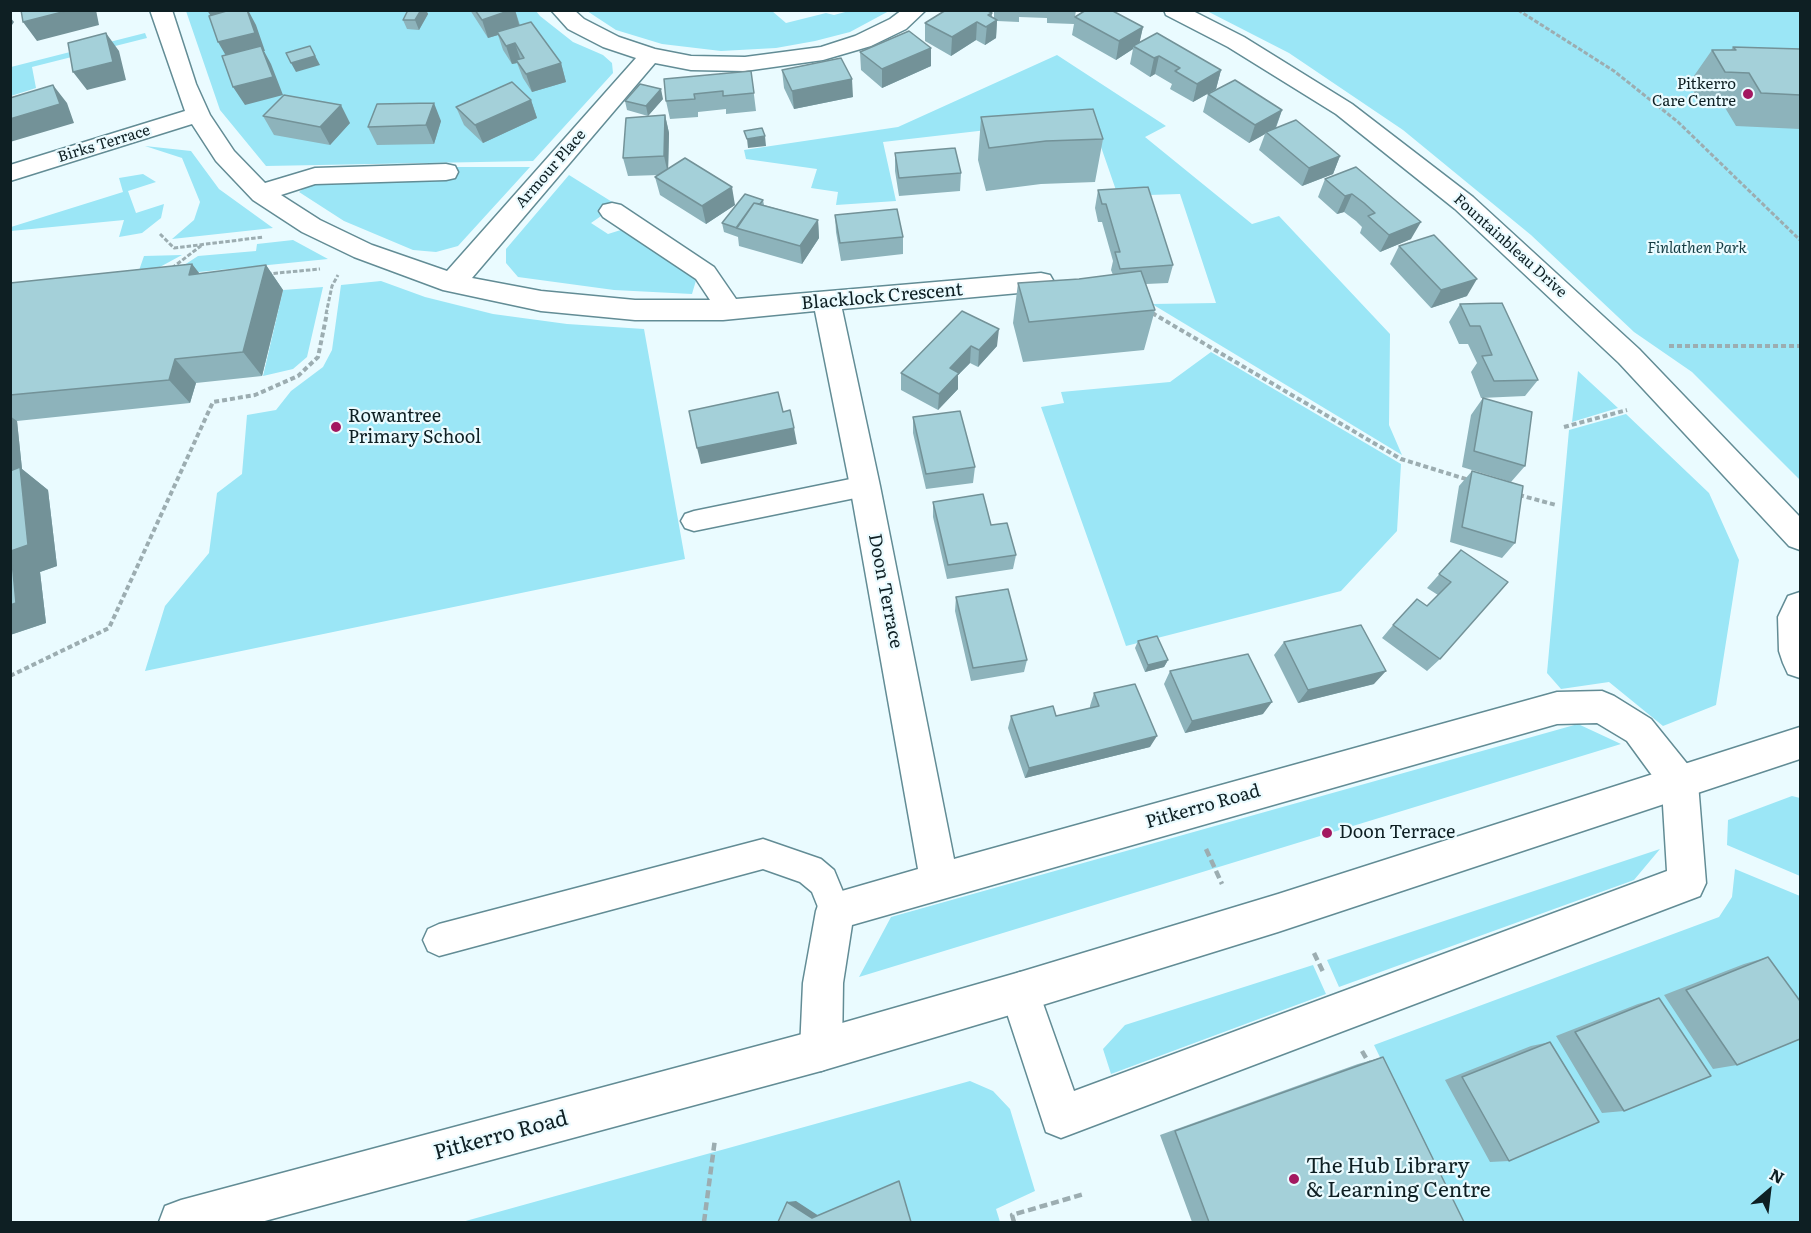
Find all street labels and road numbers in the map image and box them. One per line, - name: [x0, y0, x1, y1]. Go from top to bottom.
- street label: Birks Terrace: [56, 121, 152, 167]
- street label: Armour Place: [512, 126, 590, 212]
- street label: Fountainbleau Drive: [1450, 190, 1570, 302]
- street label: Blacklock Crescent: [800, 279, 964, 315]
- street label: Doon Terrace: [863, 532, 907, 650]
- street label: Pitkerro Road: [1143, 780, 1263, 834]
- street label: Pitkerro Road: [431, 1106, 571, 1166]

